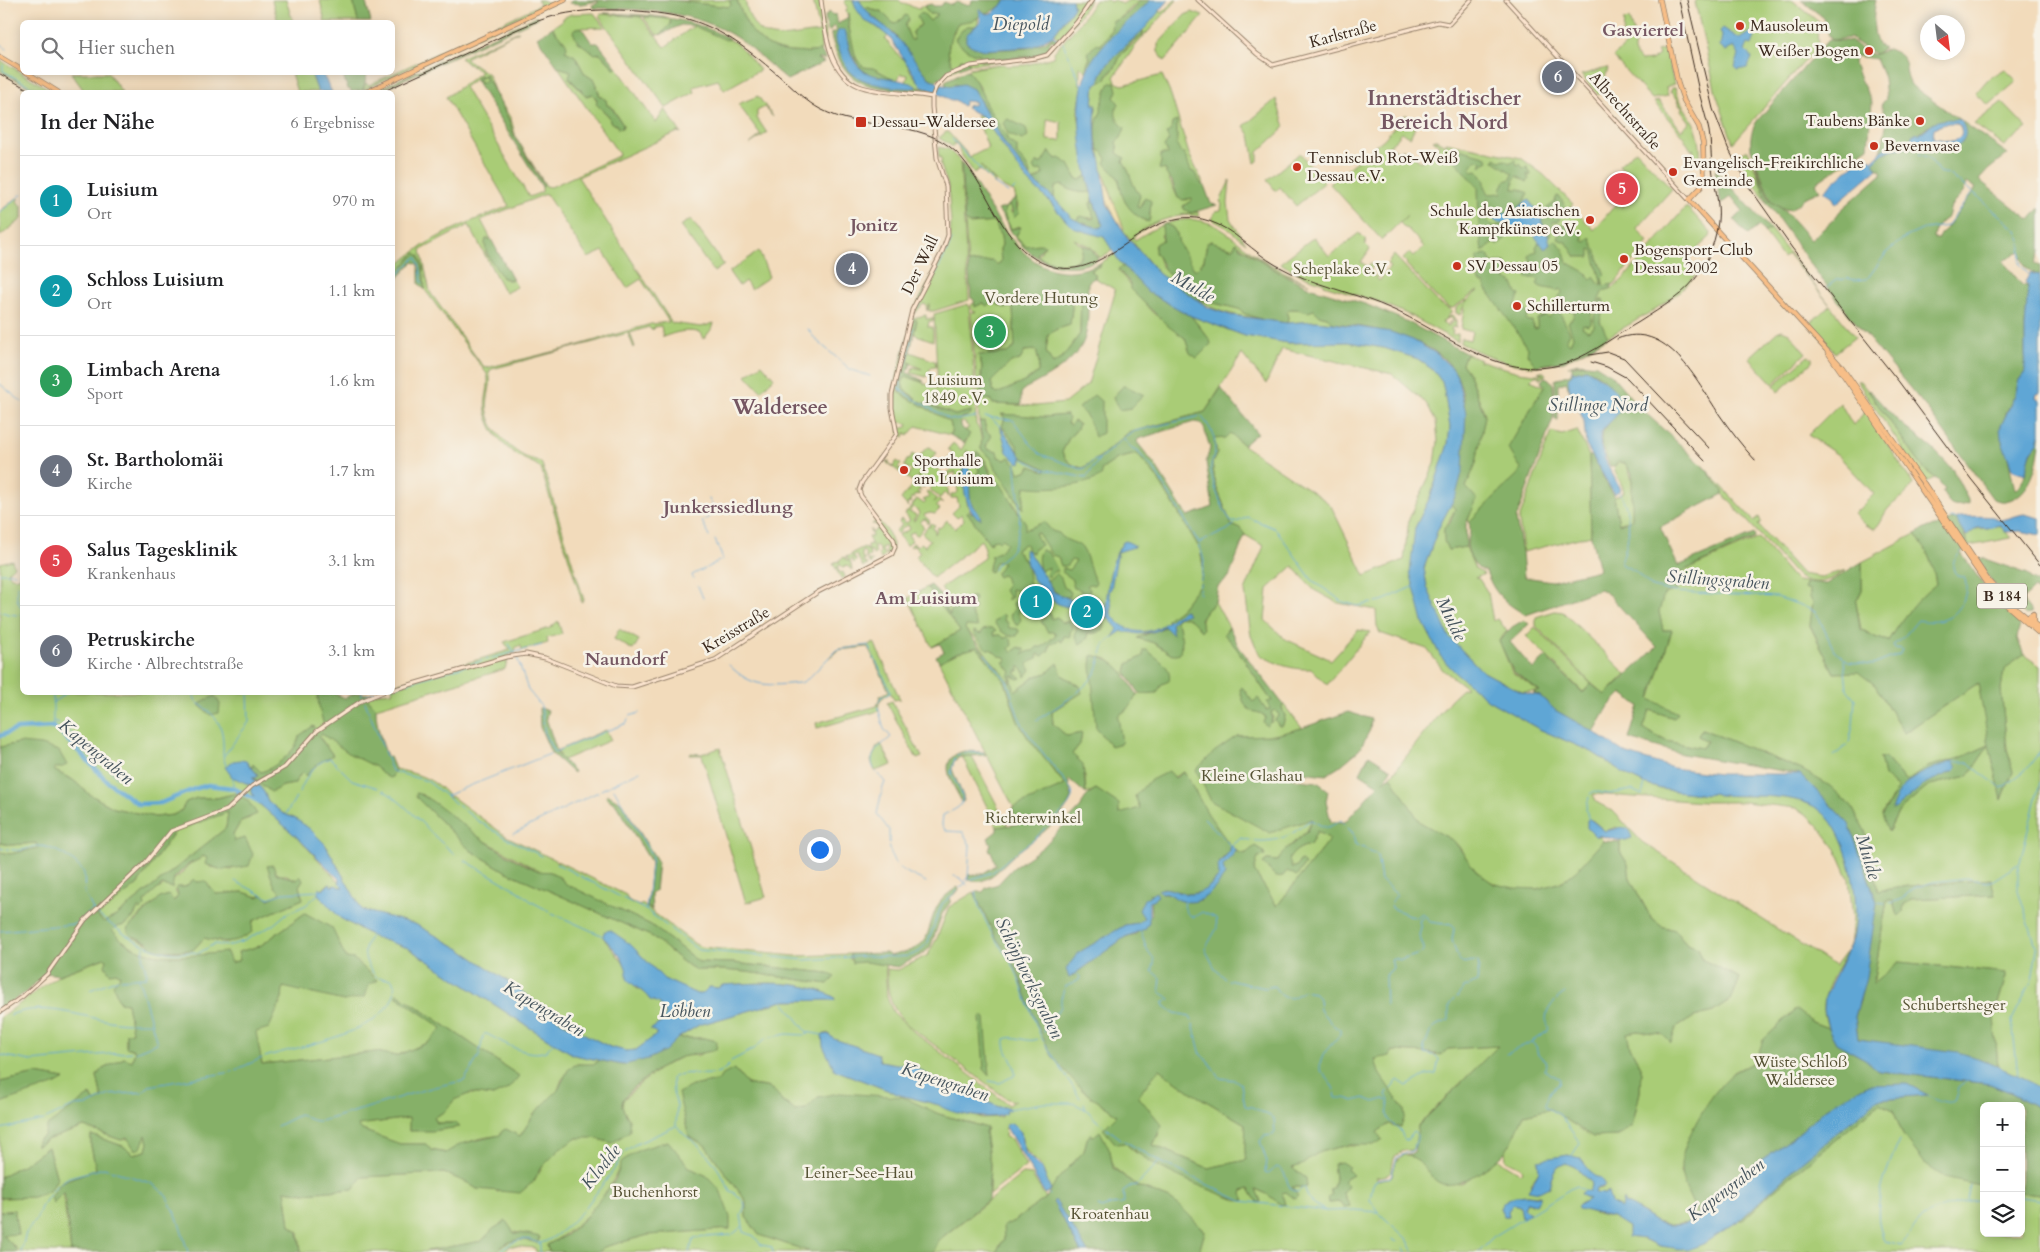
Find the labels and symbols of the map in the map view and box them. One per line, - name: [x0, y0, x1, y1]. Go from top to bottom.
- water label: Diepold: [993, 12, 1051, 37]
- street label: Karlstraße: [1307, 14, 1379, 54]
- place label: Mausoleum: [1750, 15, 1829, 37]
- north arrow: [1920, 15, 1965, 60]
- district label: Gasviertel: [1602, 18, 1684, 43]
- marker: Mausoleum: [1734, 20, 1746, 32]
- place label: Weißer Bogen: [1757, 40, 1859, 62]
- marker: Weißer Bogen: [1863, 45, 1875, 57]
- pin: 6: [1542, 58, 1574, 96]
- street label: Albrechtstraße: [1584, 67, 1666, 155]
- district label: Innerstädtischer Bereich Nord: [1367, 84, 1521, 137]
- place label: Taubens Bänke: [1805, 110, 1910, 132]
- place label: Dessau-Waldersee: [872, 111, 996, 133]
- marker: Dessau-Waldersee: [854, 115, 868, 129]
- marker: Taubens Bänke: [1914, 115, 1926, 127]
- place label: Bevernvase: [1884, 135, 1960, 157]
- marker: Bevernvase: [1868, 140, 1880, 152]
- place label: Tennisclub Rot-Weiß Dessau e.V.: [1307, 147, 1458, 187]
- place label: Evangelisch-Freikirchliche Gemeinde: [1683, 152, 1864, 192]
- marker: Tennisclub Rot-Weiß Dessau e.V.: [1291, 161, 1303, 173]
- marker: Evangelisch-Freikirchliche Gemeinde: [1667, 166, 1679, 178]
- pin: 5: [1606, 170, 1638, 208]
- place label: Schule der Asiatischen Kampfkünste e.V.: [1430, 200, 1580, 240]
- district label: Jonitz: [847, 213, 898, 238]
- marker: Schule der Asiatischen Kampfkünste e.V.: [1584, 214, 1596, 226]
- street label: Der Wall: [896, 232, 944, 298]
- place label: Bogensport-Club Dessau 2002: [1634, 239, 1753, 279]
- pin: 4: [836, 250, 868, 288]
- marker: Bogensport-Club Dessau 2002: [1618, 253, 1630, 265]
- place label: SV Dessau 05: [1467, 255, 1558, 277]
- park label: Scheplake e.V.: [1293, 258, 1391, 280]
- marker: SV Dessau 05: [1451, 260, 1463, 272]
- water label: Mulde: [1167, 265, 1220, 310]
- park label: Vordere Hutung: [984, 287, 1098, 309]
- place label: Schillerturm: [1527, 295, 1611, 317]
- marker: Schillerturm: [1511, 300, 1523, 312]
- pin: 3: [974, 313, 1006, 351]
- park label: Luisium 1849 e.V.: [923, 369, 987, 409]
- district label: Waldersee: [731, 393, 828, 422]
- water label: Stillinge Nord: [1548, 393, 1649, 418]
- place label: Sporthalle am Luisium: [914, 450, 994, 490]
- marker: Sporthalle am Luisium: [898, 464, 910, 476]
- district label: Junkerssiedlung: [660, 495, 793, 520]
- water label: Stillingsgraben: [1666, 564, 1770, 596]
- pin: 1: [1020, 583, 1052, 621]
- road number: B 184: [1977, 584, 2027, 608]
- district label: Am Luisium: [875, 586, 978, 611]
- pin: 2: [1071, 593, 1103, 631]
- water label: Mulde: [1430, 593, 1473, 646]
- street label: Kreisstraße: [698, 601, 774, 659]
- district label: Naundorf: [585, 647, 668, 672]
- water label: Kapengraben: [53, 713, 139, 791]
- park label: Kleine Glashau: [1201, 765, 1303, 787]
- park label: Richterwinkel: [985, 807, 1081, 829]
- water label: Mulde: [1849, 831, 1887, 884]
- your location: [807, 837, 833, 863]
- water label: Schöpfwerksgraben: [989, 913, 1069, 1043]
- water label: Kapengraben: [499, 975, 590, 1043]
- park label: Schubertsheger: [1902, 994, 2006, 1016]
- water label: Löbben: [659, 999, 711, 1024]
- park label: Wüste Schloß Waldersee: [1752, 1051, 1847, 1091]
- water label: Kapengraben: [898, 1056, 992, 1108]
- water label: Klodde: [575, 1138, 627, 1195]
- water label: Kapengraben: [1682, 1153, 1770, 1227]
- park label: Leiner-See-Hau: [804, 1162, 914, 1184]
- park label: Buchenhorst: [612, 1181, 698, 1203]
- park label: Kroatenhau: [1070, 1203, 1150, 1225]

